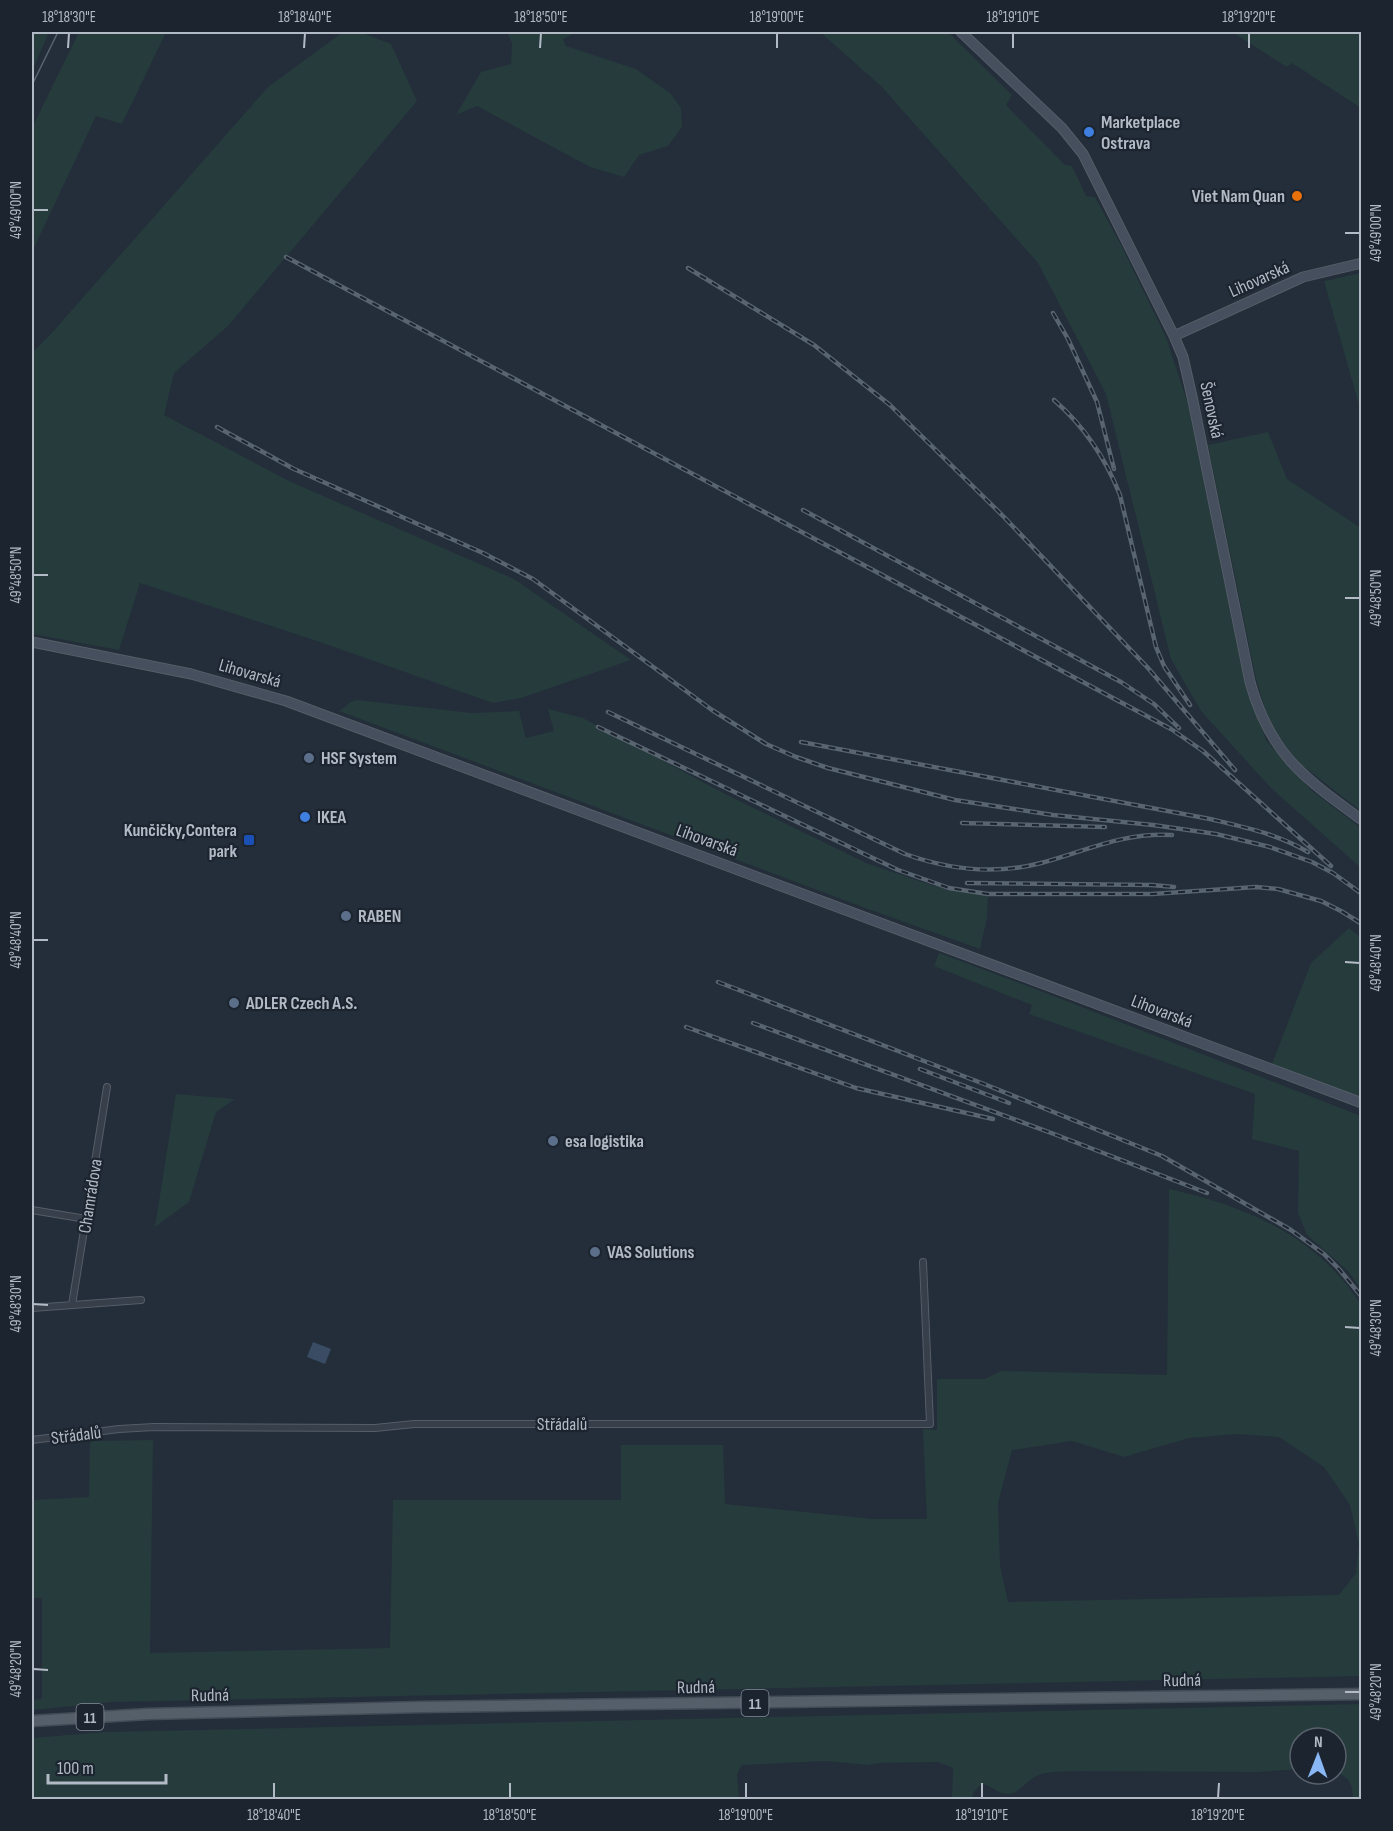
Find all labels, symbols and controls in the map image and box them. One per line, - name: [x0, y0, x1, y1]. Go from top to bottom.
- text: 18°18'30"E: [42, 8, 96, 27]
- text: 18°18'40"E: [278, 8, 332, 27]
- text: 18°18'50"E: [514, 8, 568, 27]
- text: 18°19'00"E: [750, 8, 804, 27]
- text: 18°19'10"E: [987, 8, 1039, 27]
- text: 18°19'20"E: [1222, 8, 1276, 27]
- place label: Marketplace Ostrava: [1101, 112, 1180, 154]
- marker: Marketplace Ostrava: [1082, 125, 1096, 139]
- text: 49°49'00"N: [7, 181, 26, 239]
- place label: Viet Nam Quan: [1192, 186, 1285, 207]
- marker: Viet Nam Quan: [1290, 189, 1304, 203]
- text: 49°49'00"N: [1367, 204, 1386, 262]
- street label: Lihovarská: [1226, 257, 1293, 302]
- street label: Šenovská: [1195, 380, 1228, 440]
- text: 49°48'50"N: [7, 547, 26, 603]
- text: 49°48'50"N: [1367, 570, 1386, 626]
- street label: Lihovarská: [216, 655, 284, 692]
- place label: HSF System: [321, 748, 397, 769]
- marker: HSF System: [302, 751, 316, 765]
- place label: IKEA: [317, 807, 347, 828]
- marker: IKEA: [298, 810, 312, 824]
- place label: Kunčičky,Contera park: [124, 820, 237, 862]
- street label: Lihovarská: [673, 820, 740, 861]
- marker: Kunčičky,Contera park: [242, 833, 256, 847]
- place label: RABEN: [358, 906, 401, 927]
- marker: RABEN: [339, 909, 353, 923]
- text: 49°48'40"N: [7, 911, 26, 969]
- text: 49°48'40"N: [1367, 934, 1386, 992]
- street label: Lihovarská: [1128, 990, 1195, 1033]
- place label: ADLER Czech A.S.: [245, 993, 357, 1014]
- marker: ADLER Czech A.S.: [227, 996, 241, 1010]
- place label: esa logistika: [565, 1131, 644, 1152]
- marker: esa logistika: [546, 1134, 560, 1148]
- street label: Chamrádova: [74, 1157, 107, 1235]
- place label: VAS Solutions: [607, 1242, 695, 1263]
- marker: VAS Solutions: [588, 1245, 602, 1259]
- text: 49°48'30"N: [7, 1275, 26, 1333]
- text: 49°48'30"N: [1367, 1299, 1386, 1357]
- street label: Střádalů: [537, 1414, 587, 1435]
- street label: Střádalů: [50, 1422, 102, 1449]
- text: 49°48'20"N: [7, 1640, 26, 1698]
- text: 49°48'20"N: [1367, 1663, 1386, 1721]
- street label: Rudná: [1163, 1670, 1201, 1691]
- street label: Rudná: [677, 1677, 715, 1698]
- street label: Rudná: [191, 1685, 229, 1706]
- road number: 11: [742, 1690, 768, 1716]
- road number: 11: [76, 1704, 104, 1730]
- north arrow: [1288, 1726, 1348, 1786]
- text: N: [1314, 1733, 1323, 1752]
- scale bar: [48, 1747, 166, 1785]
- text: 100 m: [57, 1758, 94, 1779]
- text: 18°18'40"E: [247, 1806, 301, 1825]
- text: 18°18'50"E: [483, 1806, 537, 1825]
- text: 18°19'00"E: [719, 1806, 773, 1825]
- text: 18°19'10"E: [956, 1806, 1008, 1825]
- text: 18°19'20"E: [1191, 1806, 1245, 1825]

